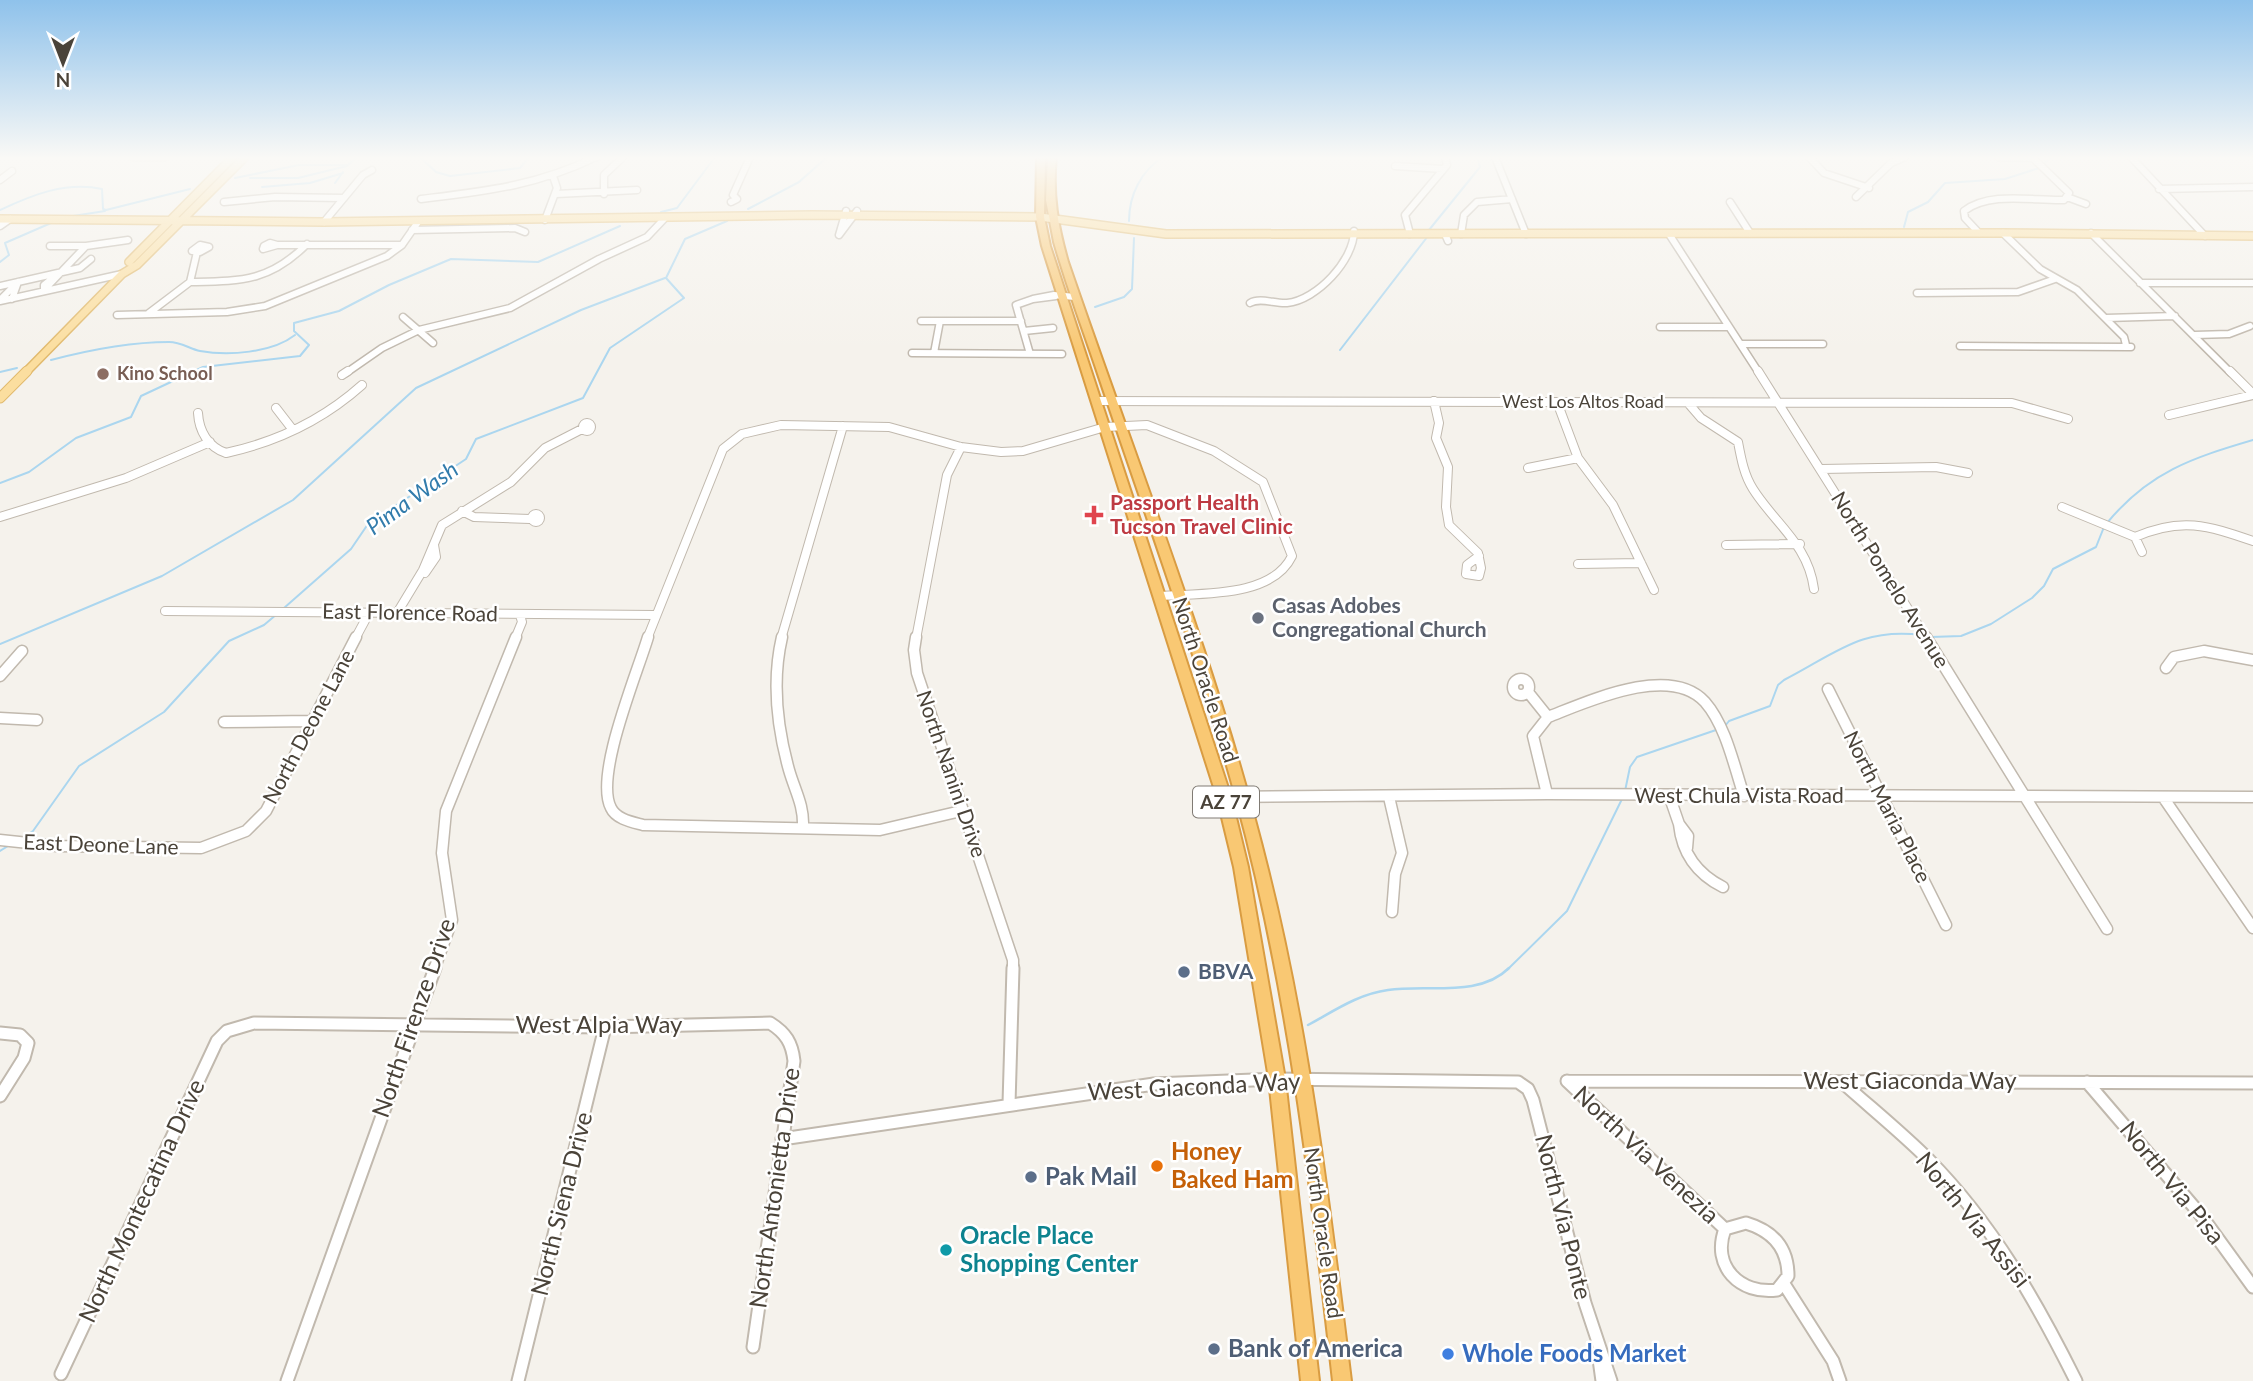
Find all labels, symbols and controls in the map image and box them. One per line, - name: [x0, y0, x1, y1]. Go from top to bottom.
- north arrow: [28, 28, 98, 98]
- text: N: [56, 69, 70, 92]
- place label: Kino School: [117, 362, 213, 384]
- marker: Kino School: [95, 366, 111, 382]
- street label: West Los Altos Road: [1502, 390, 1664, 412]
- water label: Pima Wash: [360, 454, 463, 540]
- street label: North Pomelo Avenue: [1827, 486, 1956, 672]
- place label: Passport Health Tucson Travel Clinic: [1110, 489, 1293, 538]
- marker: Passport Health Tucson Travel Clinic: [1084, 505, 1104, 525]
- place label: Casas Adobes Congregational Church: [1272, 592, 1486, 641]
- street label: North Oracle Road: [1168, 594, 1245, 765]
- street label: East Florence Road: [322, 597, 498, 626]
- marker: Casas Adobes Congregational Church: [1250, 610, 1266, 626]
- street label: North Deone Lane: [257, 645, 359, 808]
- street label: North Nanini Drive: [912, 687, 993, 860]
- street label: North Maria Place: [1839, 726, 1937, 886]
- street label: West Chula Vista Road: [1634, 782, 1844, 807]
- road number: AZ 77: [1193, 786, 1259, 818]
- street label: East Deone Lane: [23, 828, 179, 859]
- street label: North Firenze Drive: [365, 914, 460, 1121]
- place label: BBVA: [1198, 958, 1254, 983]
- marker: BBVA: [1176, 964, 1192, 980]
- street label: West Alpia Way: [516, 1009, 683, 1038]
- street label: West Giaconda Way: [1087, 1065, 1302, 1106]
- street label: West Giaconda Way: [1803, 1065, 2017, 1094]
- street label: North Antonietta Drive: [742, 1066, 805, 1310]
- street label: North Montecatina Drive: [71, 1074, 210, 1327]
- street label: North Via Venezia: [1568, 1079, 1726, 1229]
- street label: North Siena Drive: [524, 1109, 597, 1299]
- street label: North Via Pisa: [2115, 1115, 2232, 1249]
- street label: North Via Ponte: [1530, 1131, 1599, 1302]
- place label: Honey Baked Ham: [1171, 1136, 1294, 1193]
- street label: North Oracle Road: [1300, 1146, 1349, 1320]
- street label: North Via Assisi: [1911, 1146, 2038, 1293]
- marker: Honey Baked Ham: [1149, 1158, 1165, 1174]
- place label: Pak Mail: [1045, 1161, 1137, 1190]
- marker: Pak Mail: [1023, 1169, 1039, 1185]
- place label: Oracle Place Shopping Center: [960, 1220, 1138, 1277]
- marker: Oracle Place Shopping Center: [938, 1242, 954, 1258]
- place label: Bank of America: [1228, 1333, 1403, 1362]
- place label: Whole Foods Market: [1462, 1338, 1686, 1367]
- marker: Bank of America: [1206, 1341, 1222, 1357]
- marker: Whole Foods Market: [1440, 1346, 1456, 1362]

